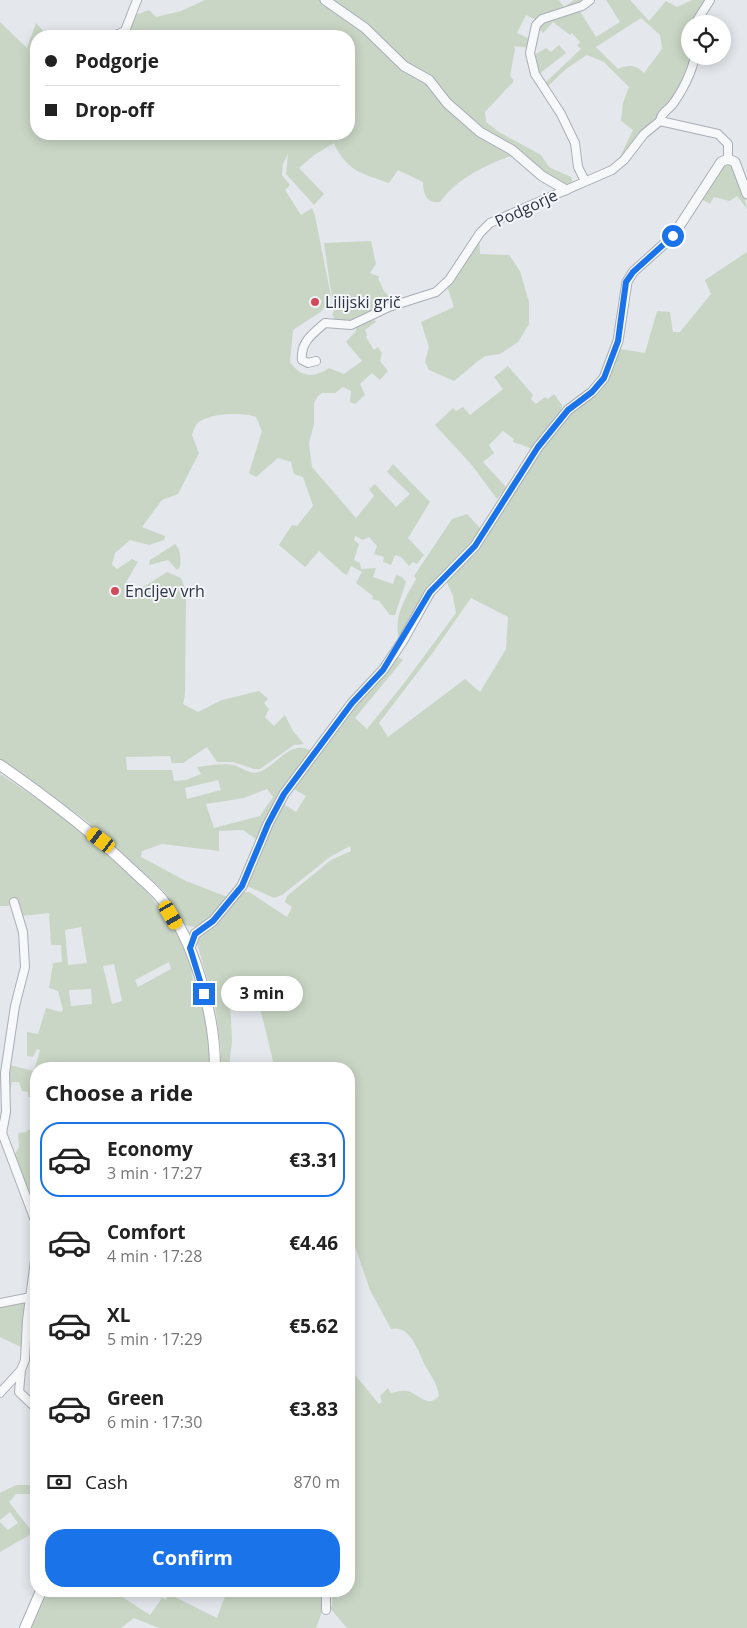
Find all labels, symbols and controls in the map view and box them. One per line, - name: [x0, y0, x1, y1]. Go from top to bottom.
- map controls: [681, 15, 731, 65]
- button: locate: [681, 15, 731, 65]
- text: Podgorje: [75, 48, 159, 74]
- text: Drop-off: [75, 97, 154, 123]
- street label: Podgorje: [491, 184, 561, 232]
- route start: [662, 225, 684, 247]
- place label: Lilijski grič: [325, 291, 401, 313]
- marker: Lilijski grič: [309, 296, 321, 308]
- place label: Encljev vrh: [125, 580, 205, 602]
- marker: Encljev vrh: [109, 585, 121, 597]
- car: [84, 825, 117, 855]
- car: [157, 898, 184, 932]
- callout: 3 min: [222, 976, 304, 1012]
- text: 3 min: [240, 982, 284, 1004]
- route end: [193, 983, 215, 1005]
- text: Choose a ride: [45, 1077, 193, 1107]
- text: Economy: [107, 1136, 193, 1162]
- icon: car: [47, 1137, 92, 1182]
- text: €3.31: [289, 1147, 338, 1173]
- text: 3 min · 17:27: [107, 1162, 202, 1184]
- text: Comfort: [107, 1219, 186, 1245]
- icon: car: [47, 1220, 92, 1265]
- text: €4.46: [289, 1230, 338, 1256]
- text: 4 min · 17:28: [107, 1245, 202, 1267]
- text: XL: [107, 1302, 130, 1328]
- icon: car: [47, 1303, 92, 1348]
- text: €5.62: [289, 1313, 338, 1339]
- text: 5 min · 17:29: [107, 1328, 202, 1350]
- text: Green: [107, 1385, 164, 1411]
- icon: car: [47, 1386, 92, 1431]
- text: €3.83: [289, 1396, 338, 1422]
- text: 6 min · 17:30: [107, 1411, 202, 1433]
- icon: cash: [45, 1468, 73, 1496]
- text: Cash: [85, 1469, 128, 1495]
- text: 870 m: [294, 1471, 340, 1493]
- button: Confirm: [45, 1529, 340, 1587]

